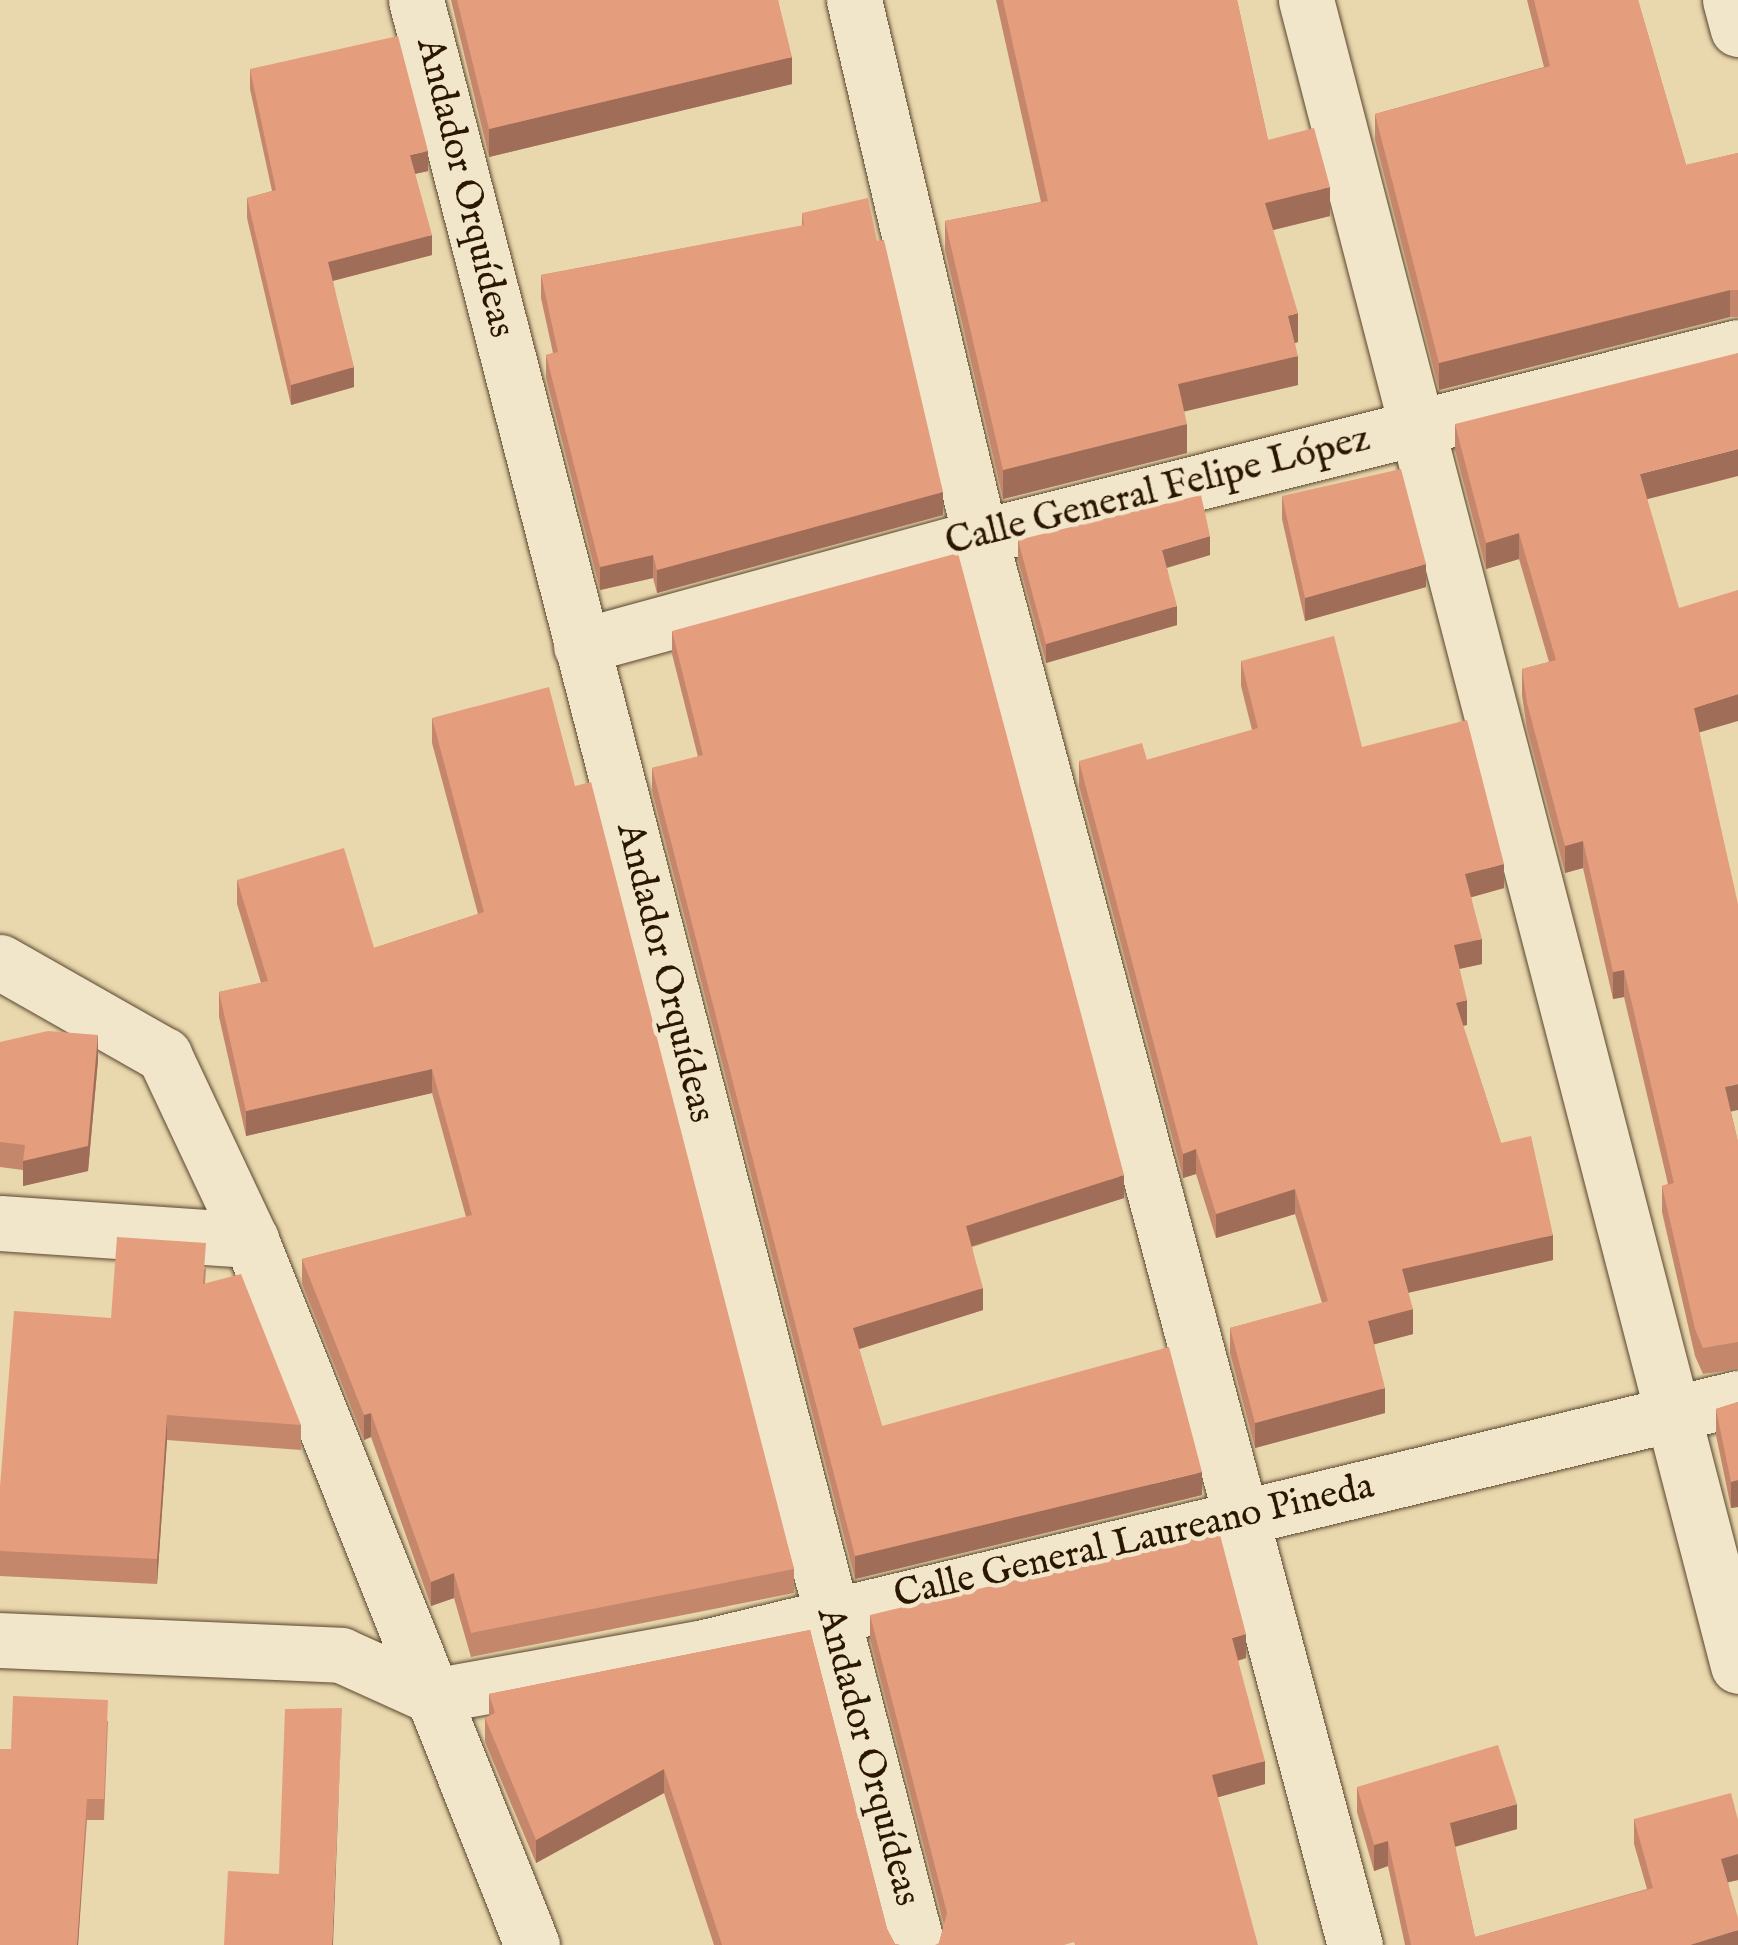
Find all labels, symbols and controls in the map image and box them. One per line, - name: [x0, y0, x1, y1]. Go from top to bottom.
- street label: Andador Orquídeas: [405, 34, 523, 342]
- street label: Calle General Felipe López: [941, 417, 1375, 567]
- street label: Andador Orquídeas: [605, 819, 723, 1127]
- street label: Calle General Laureano Pineda: [890, 1465, 1378, 1619]
- street label: Andador Orquídeas: [805, 1603, 929, 1911]

